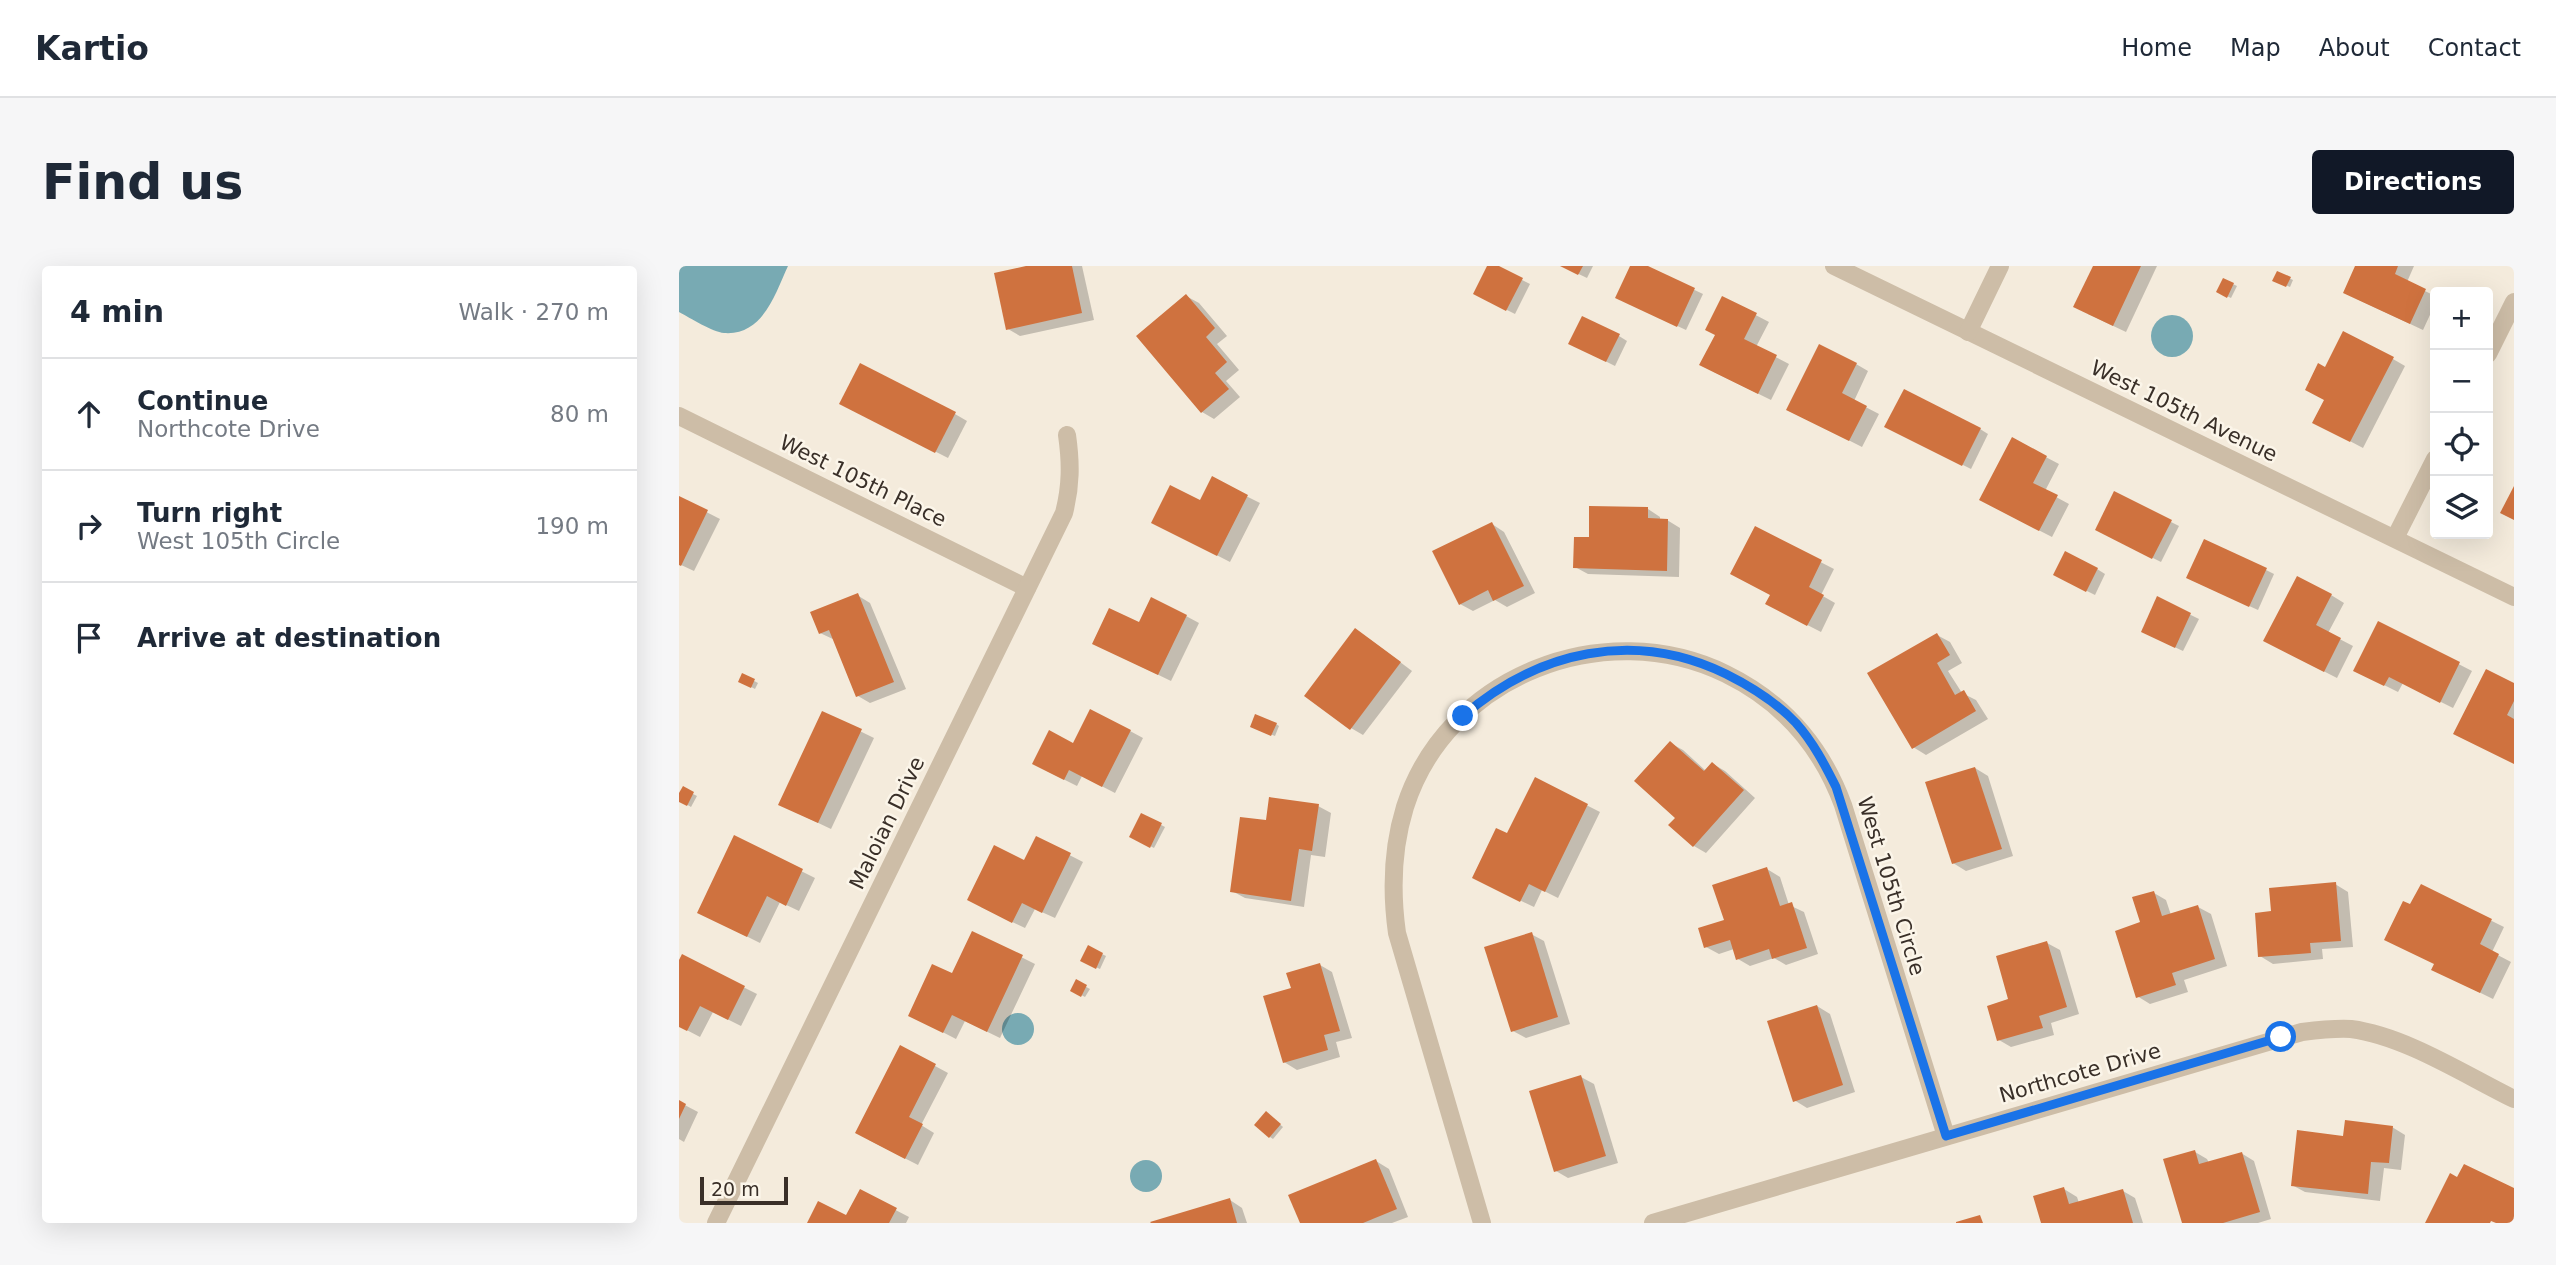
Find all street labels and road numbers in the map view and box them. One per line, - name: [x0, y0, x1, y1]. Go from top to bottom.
- street label: West 105th Avenue: [2087, 355, 2281, 467]
- street label: West 105th Place: [776, 430, 950, 532]
- street label: Maloian Drive: [845, 753, 929, 893]
- street label: West 105th Circle: [1852, 794, 1930, 978]
- street label: Northcote Drive: [1996, 1038, 2164, 1108]

